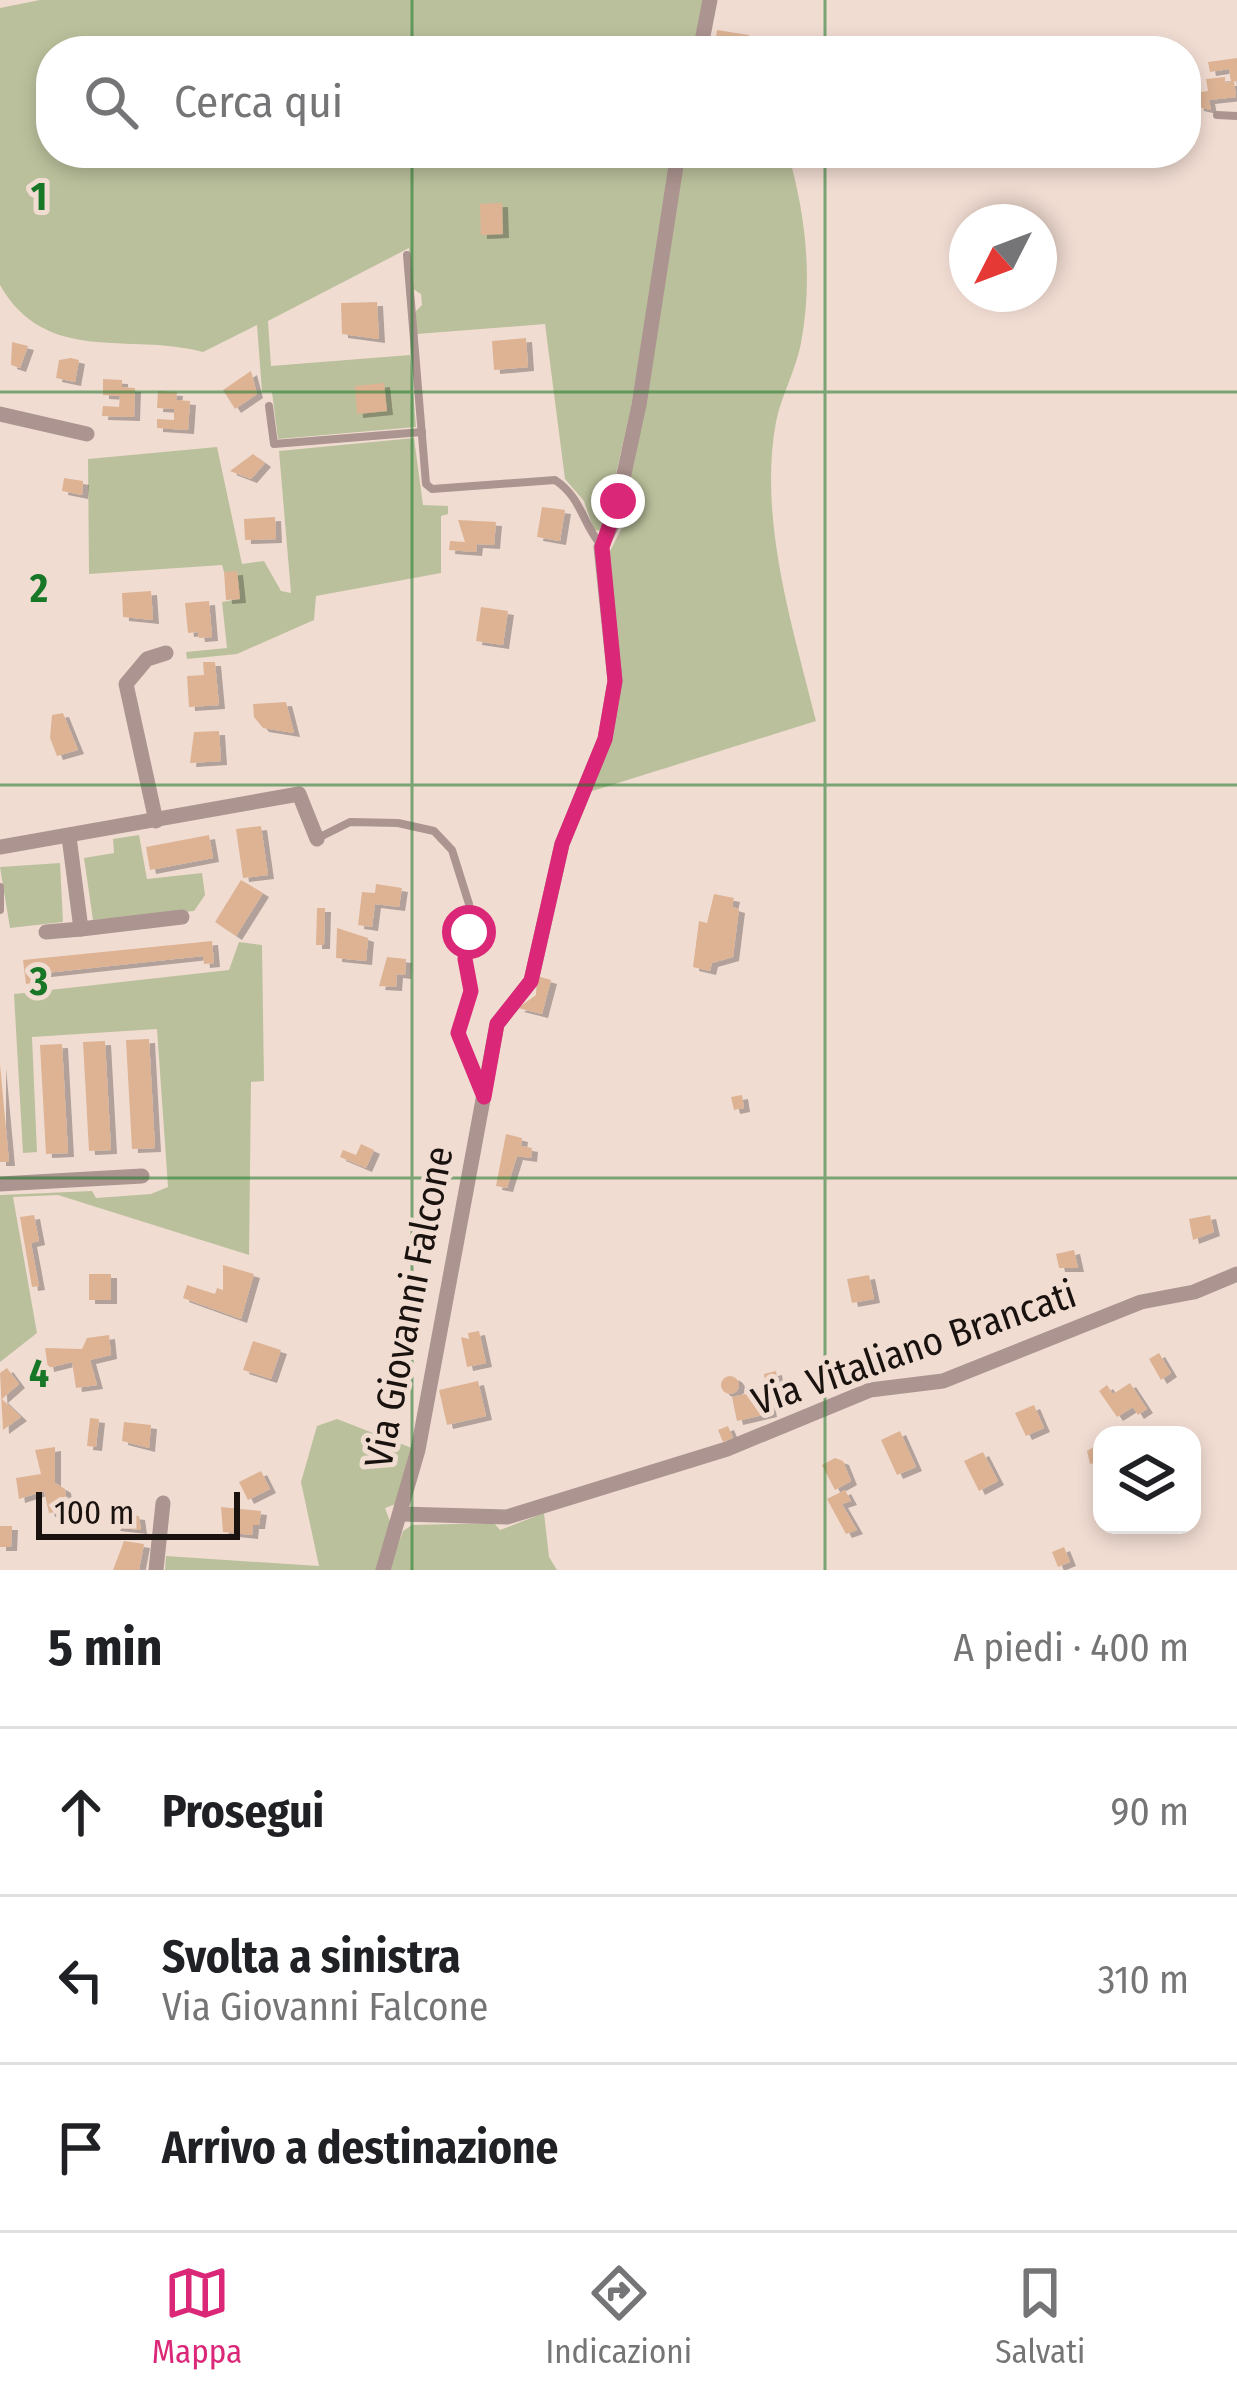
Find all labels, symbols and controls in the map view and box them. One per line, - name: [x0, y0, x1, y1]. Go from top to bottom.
- search box: [36, 36, 1201, 168]
- icon: search: [78, 69, 144, 135]
- text: Cerca qui: [174, 75, 343, 129]
- text: 1: [31, 174, 47, 220]
- north arrow: [949, 204, 1057, 312]
- route end: [591, 474, 645, 528]
- text: 2: [29, 566, 48, 612]
- route start: [442, 905, 496, 959]
- text: 3: [29, 959, 48, 1005]
- street label: Via Giovanni Falcone: [355, 1142, 463, 1472]
- street label: Via Vitaliano Brancati: [746, 1271, 1082, 1425]
- text: 4: [29, 1351, 49, 1397]
- map controls: [1093, 1426, 1201, 1534]
- button: layers: [1093, 1426, 1201, 1534]
- scale bar: [36, 1486, 240, 1539]
- text: 100 m: [54, 1493, 134, 1533]
- text: 5 min: [48, 1617, 163, 1679]
- text: A piedi · 400 m: [953, 1625, 1189, 1671]
- icon: ahead: [48, 1779, 114, 1845]
- text: Prosegui: [162, 1785, 324, 1839]
- text: 90 m: [1111, 1789, 1189, 1835]
- text: Svolta a sinistra: [162, 1930, 461, 1984]
- icon: left: [48, 1947, 114, 2013]
- text: 310 m: [1098, 1957, 1189, 2003]
- text: Via Giovanni Falcone: [162, 1984, 488, 2030]
- icon: arrive: [48, 2115, 114, 2181]
- text: Arrivo a destinazione: [162, 2121, 558, 2175]
- tab: Mappa: [152, 2260, 242, 2372]
- tab: Indicazioni: [546, 2260, 692, 2372]
- tab: Salvati: [995, 2260, 1085, 2372]

